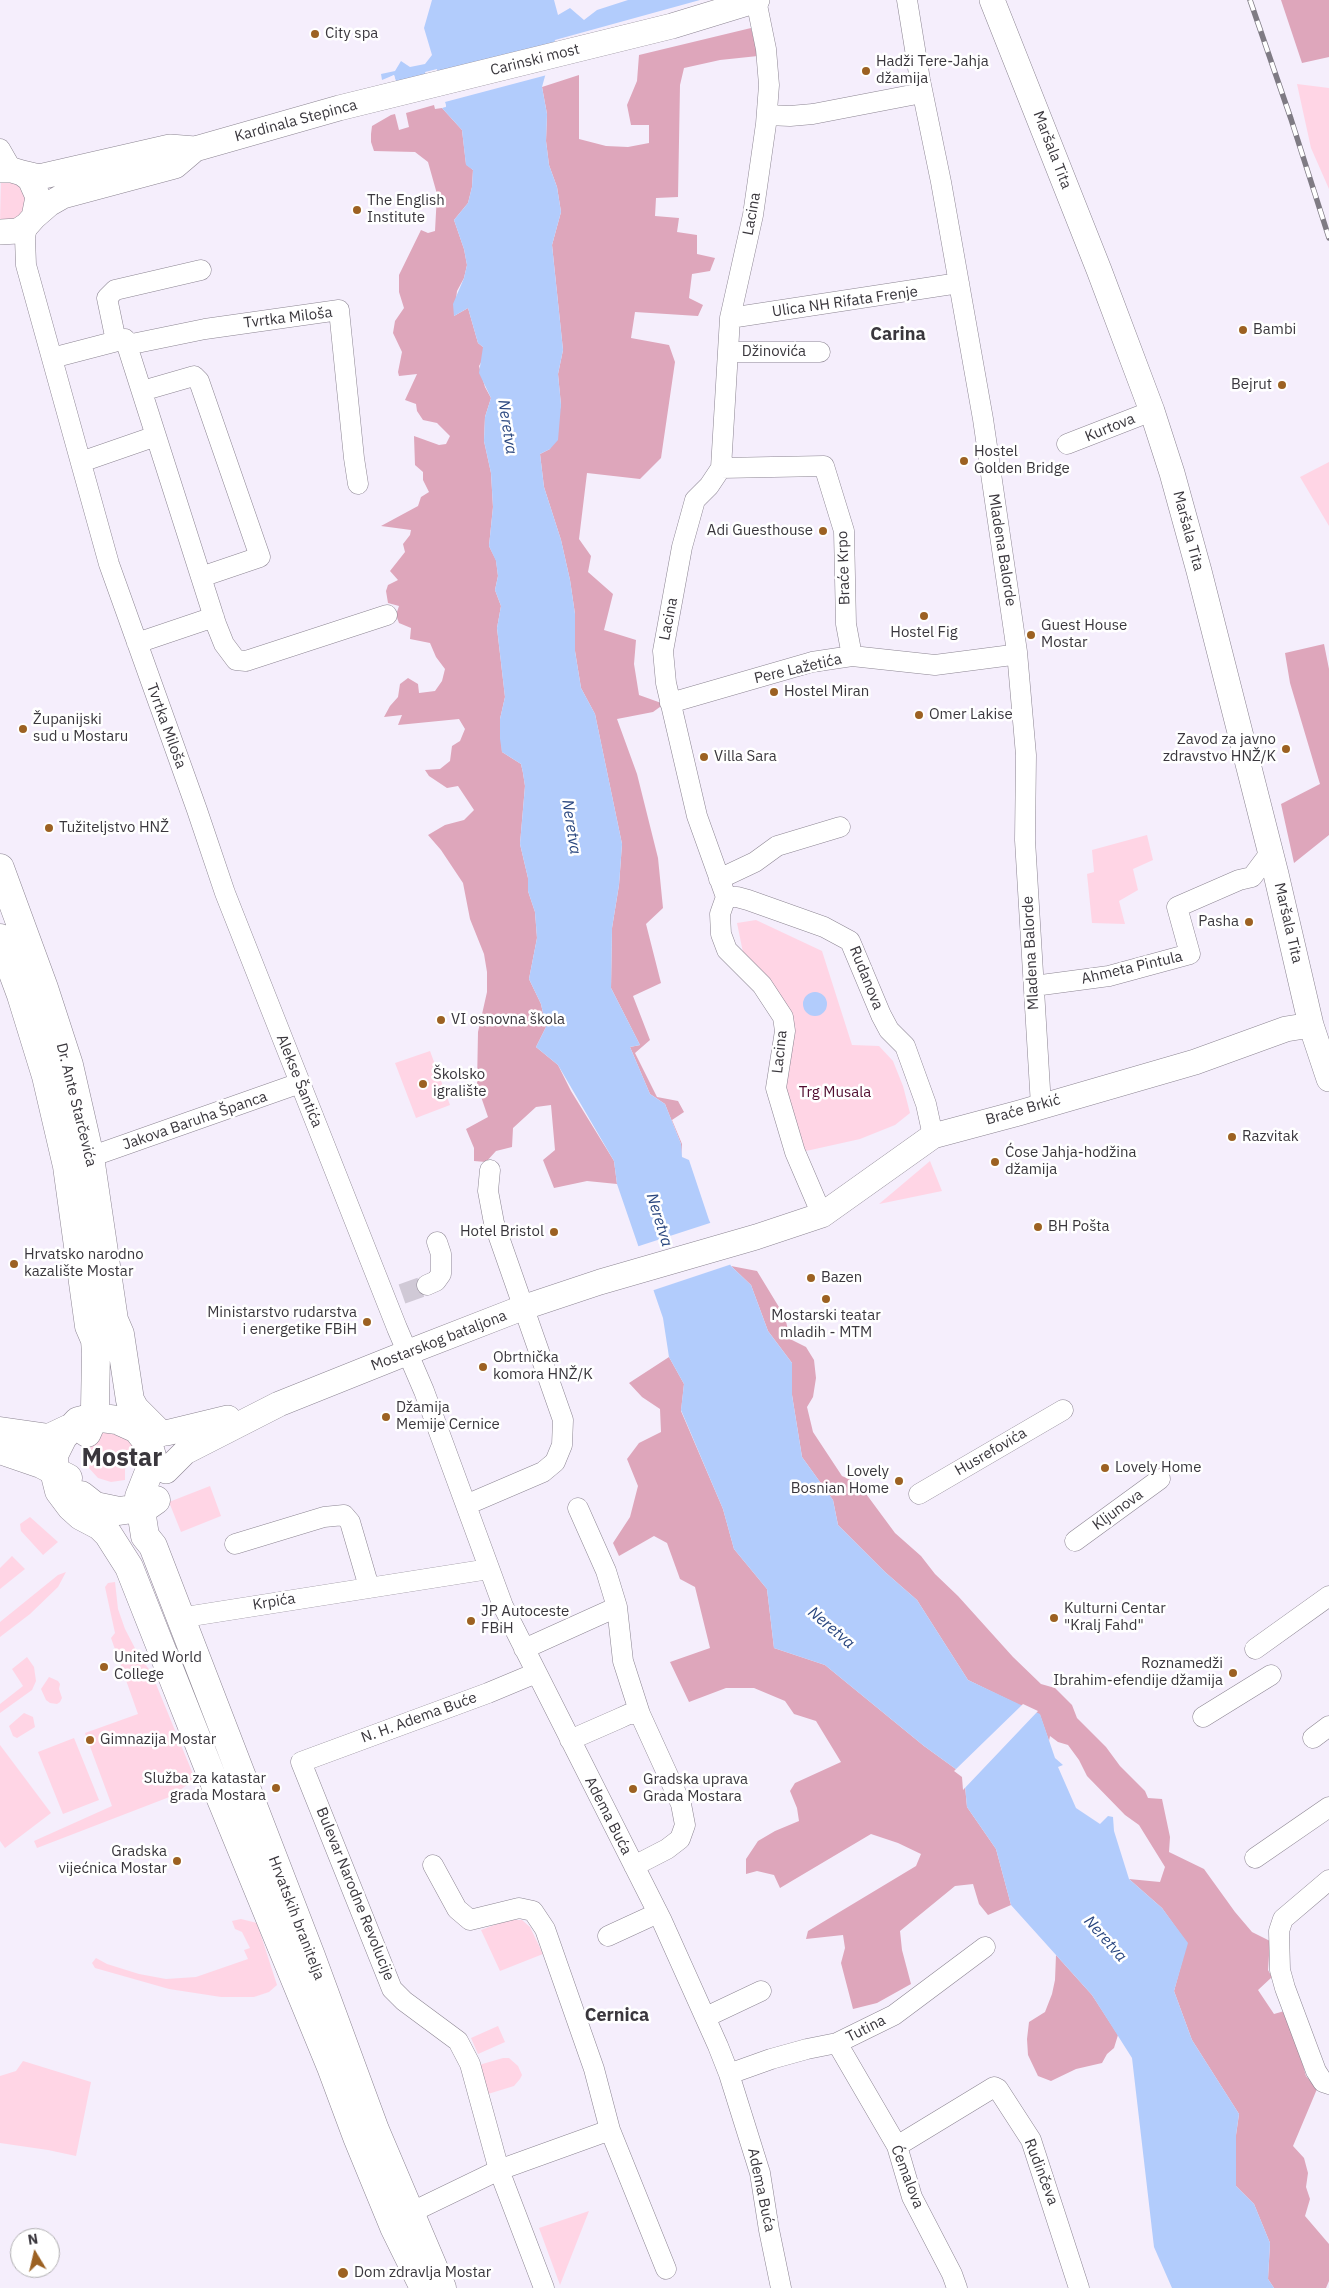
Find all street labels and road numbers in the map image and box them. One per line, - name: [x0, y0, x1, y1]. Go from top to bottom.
- street label: Carinski most: [488, 40, 582, 80]
- street label: Kardinala Stepinca: [233, 96, 359, 146]
- street label: Maršala Tita: [1029, 108, 1075, 192]
- street label: Lacina: [739, 191, 765, 237]
- street label: Ulica NH Rifata Frenje: [771, 283, 919, 321]
- street label: Tvrtka Miloša: [243, 304, 333, 332]
- street label: Džinovića: [742, 343, 806, 361]
- street label: Kurtova: [1082, 410, 1138, 446]
- street label: Maršala Tita: [1169, 489, 1207, 573]
- street label: Mladena Balorde: [984, 492, 1020, 608]
- street label: Braće Krpo: [834, 530, 854, 606]
- street label: Lacina: [656, 596, 682, 642]
- street label: Pere Lažetića: [752, 650, 844, 688]
- street label: Tvrtka Miloša: [142, 681, 190, 771]
- street label: Maršala Tita: [1270, 881, 1306, 965]
- street label: Mladena Balorde: [1019, 896, 1043, 1010]
- street label: Rudanova: [845, 944, 887, 1012]
- street label: Ahmeta Pintula: [1080, 948, 1184, 988]
- street label: Lacina: [769, 1030, 791, 1074]
- street label: Alekse Šantića: [272, 1032, 326, 1130]
- street label: Dr. Ante Starčevića: [52, 1041, 100, 1169]
- street label: Jakova Baruha Španca: [120, 1088, 270, 1154]
- street label: Braće Brkić: [984, 1091, 1062, 1129]
- street label: Mostarskog bataljona: [369, 1307, 509, 1375]
- street label: Husrefovića: [952, 1424, 1030, 1480]
- street label: Kljunova: [1089, 1486, 1147, 1534]
- street label: Krpića: [251, 1590, 297, 1614]
- street label: N. H. Adema Buće: [359, 1689, 479, 1747]
- street label: Adema Buća: [581, 1774, 635, 1858]
- street label: Bulevar Narodne Revolucije: [312, 1805, 398, 1983]
- street label: Hrvatskih branitelja: [264, 1853, 328, 1983]
- street label: Tutina: [843, 2011, 889, 2047]
- street label: Rudinčeva: [1020, 2136, 1062, 2208]
- street label: Ćemalova: [887, 2143, 927, 2211]
- street label: Adema Buća: [743, 2147, 779, 2233]

